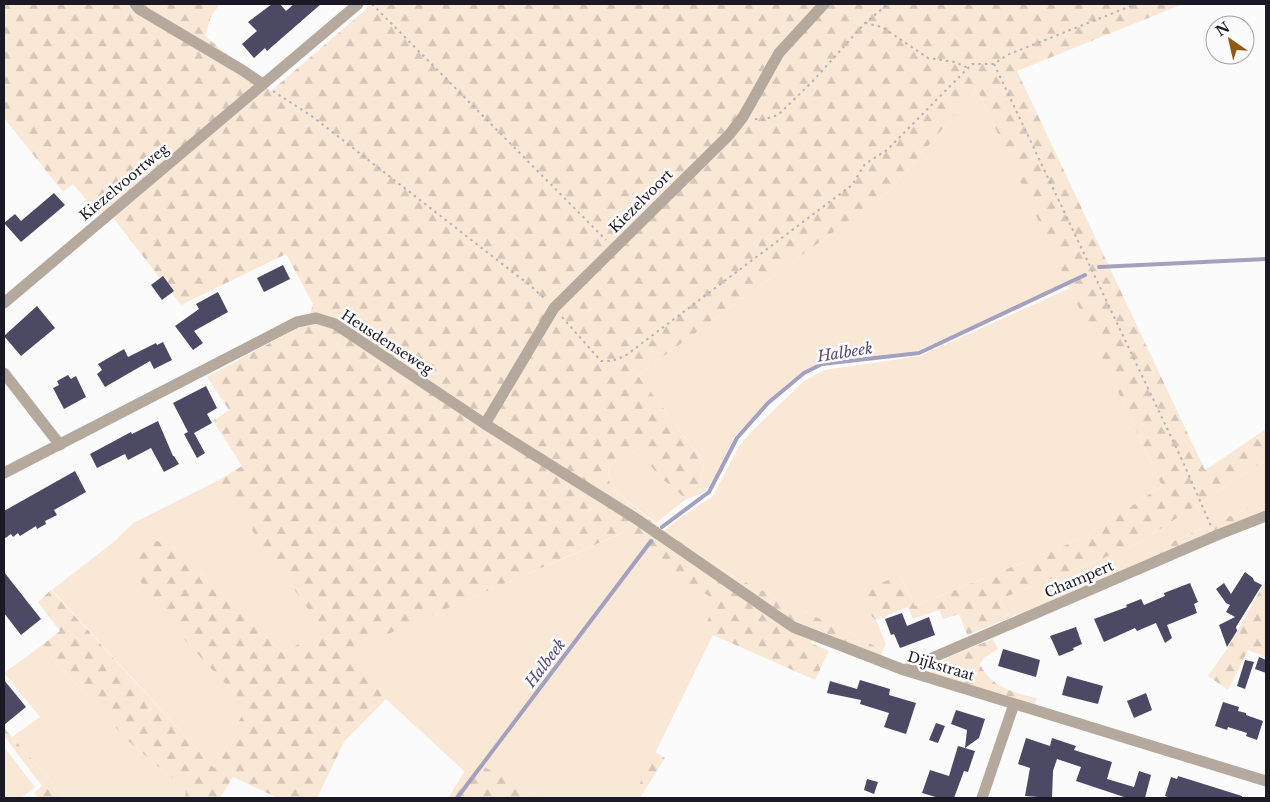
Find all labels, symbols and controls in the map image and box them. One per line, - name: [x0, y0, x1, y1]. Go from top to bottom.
- north arrow: [1205, 15, 1255, 65]
- text: N: [1212, 18, 1233, 40]
- street label: Kiezelvoortweg: [76, 139, 173, 224]
- street label: Kiezelvoort: [605, 165, 677, 237]
- street label: Heusdenseweg: [338, 306, 437, 379]
- water label: Halbeek: [815, 338, 874, 366]
- street label: Champert: [1042, 556, 1117, 602]
- water label: Halbeek: [520, 635, 569, 692]
- street label: Dijkstraat: [905, 647, 977, 685]

